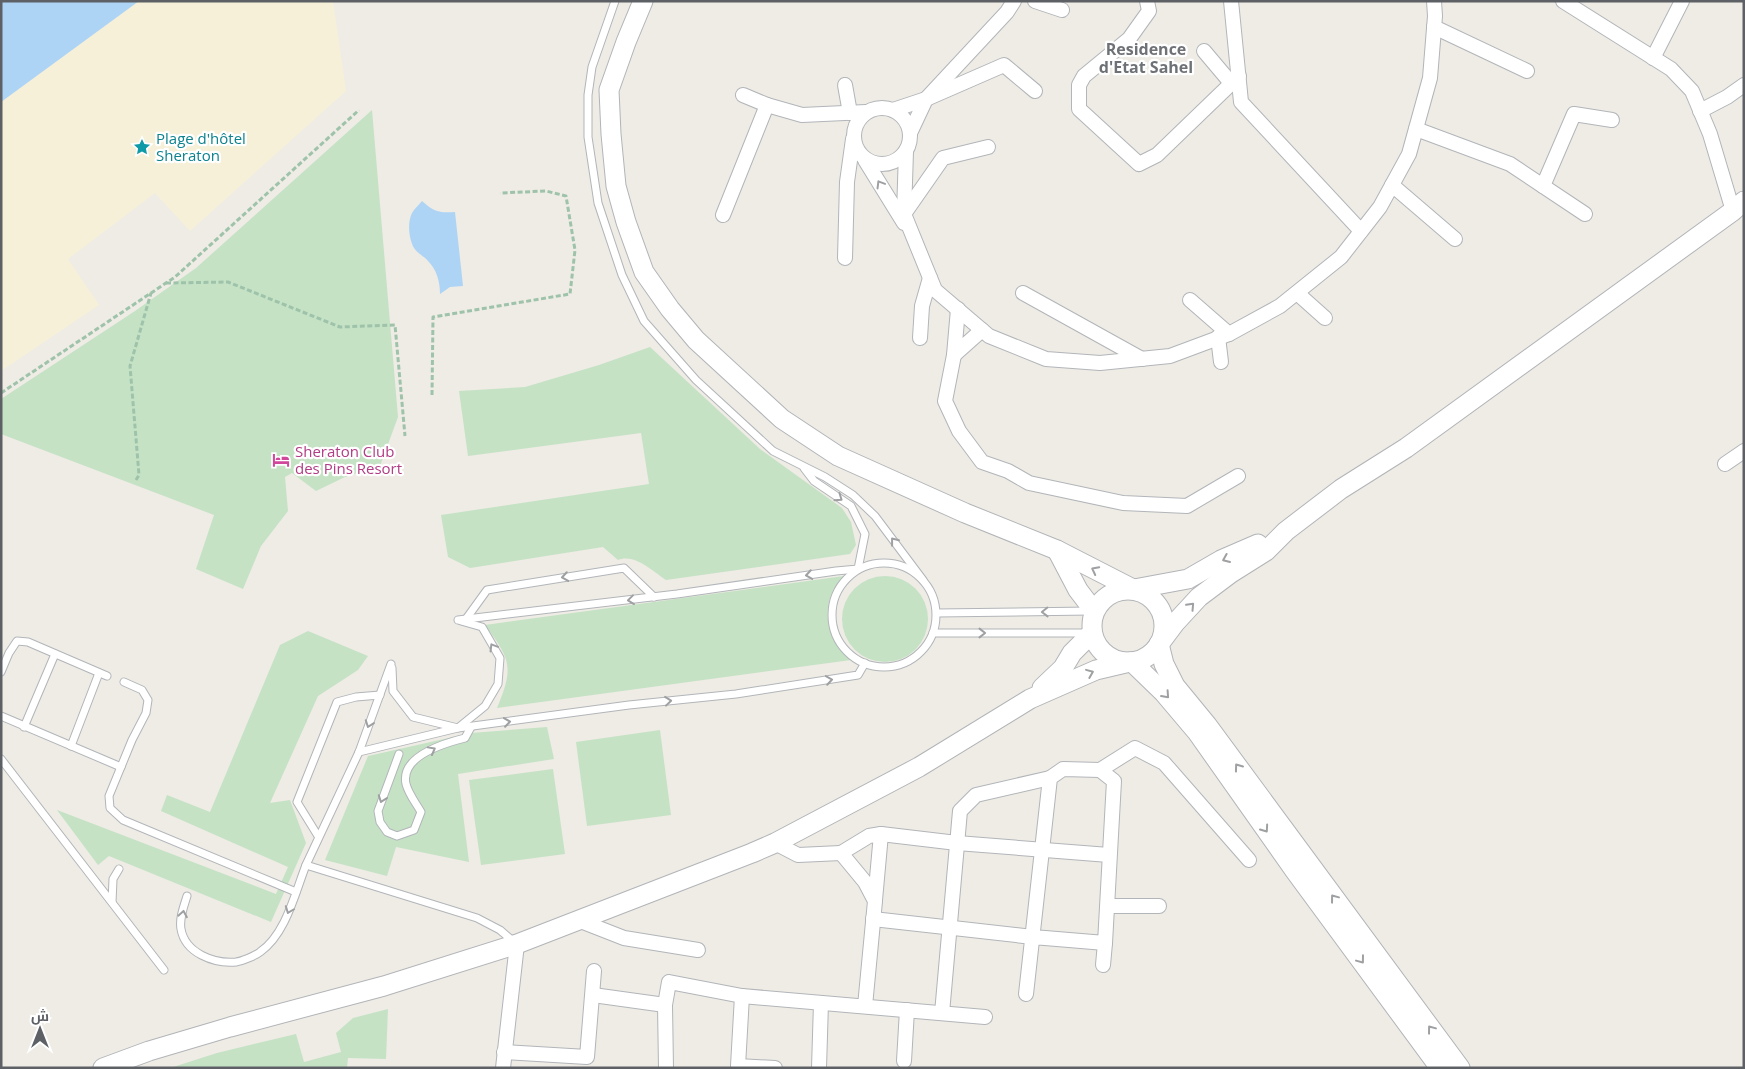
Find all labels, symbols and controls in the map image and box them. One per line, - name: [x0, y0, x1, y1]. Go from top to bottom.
- district label: Residence d'Etat Sahel: [1099, 38, 1193, 78]
- place label: Plage d'hôtel Sheraton: [156, 128, 246, 165]
- place icon: Plage d'hôtel Sheraton: [132, 137, 152, 157]
- one-way arrow: [877, 180, 887, 189]
- place label: Sheraton Club des Pins Resort: [295, 441, 402, 478]
- hotel icon: Sheraton Club des Pins Resort: [271, 450, 291, 470]
- one-way arrow: [833, 492, 843, 501]
- one-way arrow: [891, 537, 900, 546]
- one-way arrow: [1222, 552, 1231, 563]
- one-way arrow: [1091, 566, 1100, 576]
- one-way arrow: [805, 569, 814, 579]
- one-way arrow: [561, 572, 570, 582]
- one-way arrow: [627, 594, 635, 605]
- one-way arrow: [1185, 602, 1194, 611]
- one-way arrow: [1041, 606, 1049, 617]
- one-way arrow: [978, 628, 986, 638]
- one-way arrow: [490, 643, 500, 652]
- one-way arrow: [1085, 668, 1094, 679]
- one-way arrow: [824, 675, 833, 685]
- one-way arrow: [1160, 690, 1169, 699]
- one-way arrow: [664, 696, 672, 707]
- one-way arrow: [503, 717, 511, 728]
- one-way arrow: [365, 719, 375, 728]
- one-way arrow: [426, 746, 435, 756]
- one-way arrow: [1235, 763, 1244, 773]
- one-way arrow: [378, 795, 388, 803]
- one-way arrow: [1259, 823, 1268, 833]
- one-way arrow: [1331, 894, 1340, 904]
- one-way arrow: [284, 905, 295, 914]
- one-way arrow: [177, 910, 187, 919]
- one-way arrow: [1355, 954, 1363, 963]
- north arrow: [15, 1004, 65, 1054]
- text: ش: [31, 1006, 49, 1025]
- one-way arrow: [1429, 1026, 1437, 1035]

